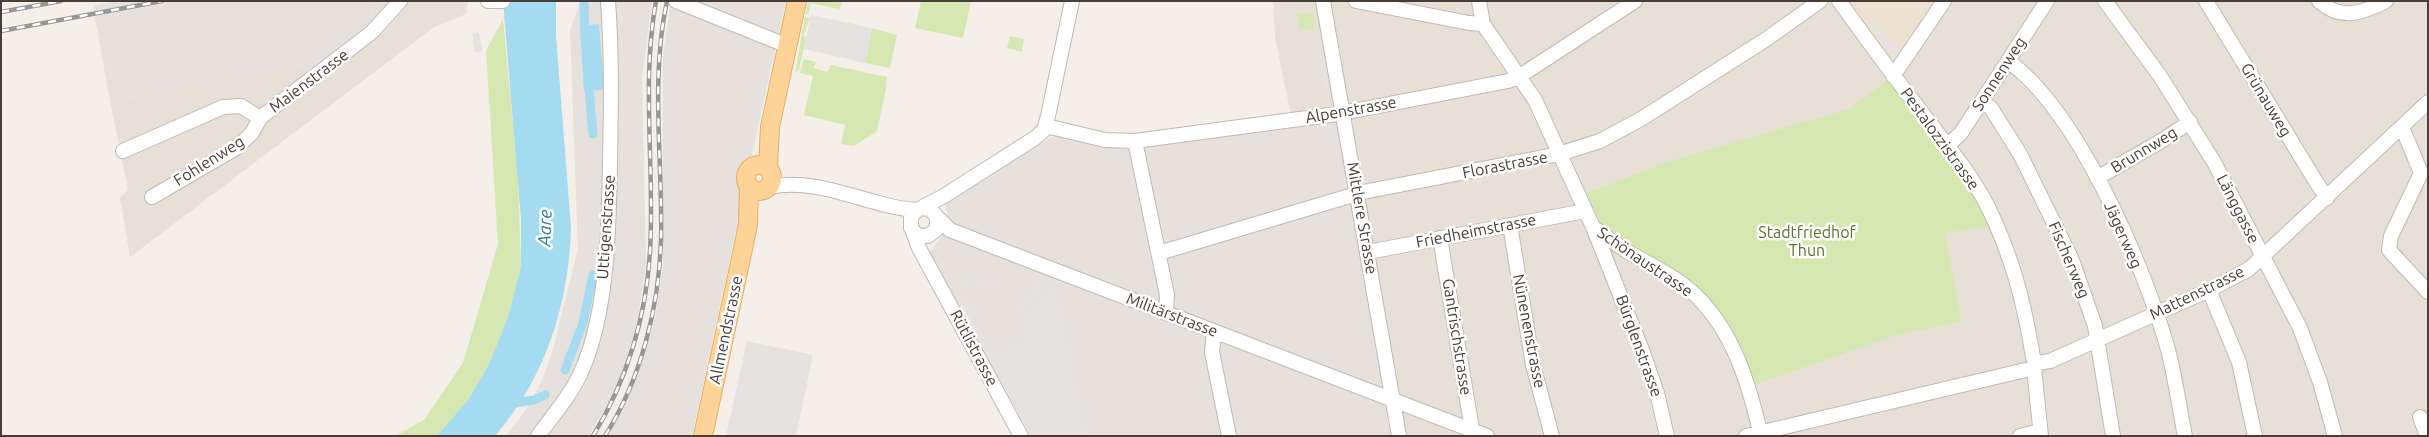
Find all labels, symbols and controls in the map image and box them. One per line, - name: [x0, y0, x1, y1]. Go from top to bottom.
- street label: Sonnenweg: [1968, 33, 2030, 115]
- street label: Maienstrasse: [266, 45, 352, 117]
- street label: Grünauweg: [2236, 60, 2296, 140]
- street label: Pestalozzistrasse: [1896, 84, 1984, 194]
- street label: Alpenstrasse: [1304, 93, 1398, 127]
- street label: Brunnweg: [2107, 123, 2181, 177]
- street label: Fohlenweg: [170, 132, 248, 190]
- street label: Florastrasse: [1461, 147, 1549, 183]
- street label: Mittlere Strasse: [1343, 160, 1381, 276]
- street label: Länggasse: [2212, 171, 2264, 247]
- street label: Uttigenstrasse: [593, 174, 619, 280]
- street label: Jägerweg: [2100, 199, 2146, 271]
- water label: Aare: [534, 209, 556, 247]
- street label: Friedheimstrasse: [1414, 210, 1538, 252]
- street label: Fischerweg: [2044, 219, 2094, 301]
- street label: Schönaustrasse: [1594, 223, 1696, 301]
- park label: Stadtfriedhof Thun: [1758, 223, 1856, 261]
- street label: Mattenstrasse: [2147, 262, 2247, 324]
- street label: Nünenenstrasse: [1509, 272, 1549, 390]
- street label: Allmendstrasse: [705, 274, 747, 386]
- street label: Gantrischstrasse: [1438, 277, 1476, 397]
- street label: Militärstrasse: [1123, 289, 1221, 341]
- street label: Bürglenstrasse: [1612, 292, 1666, 400]
- street label: Rütlistrasse: [946, 307, 1002, 389]

